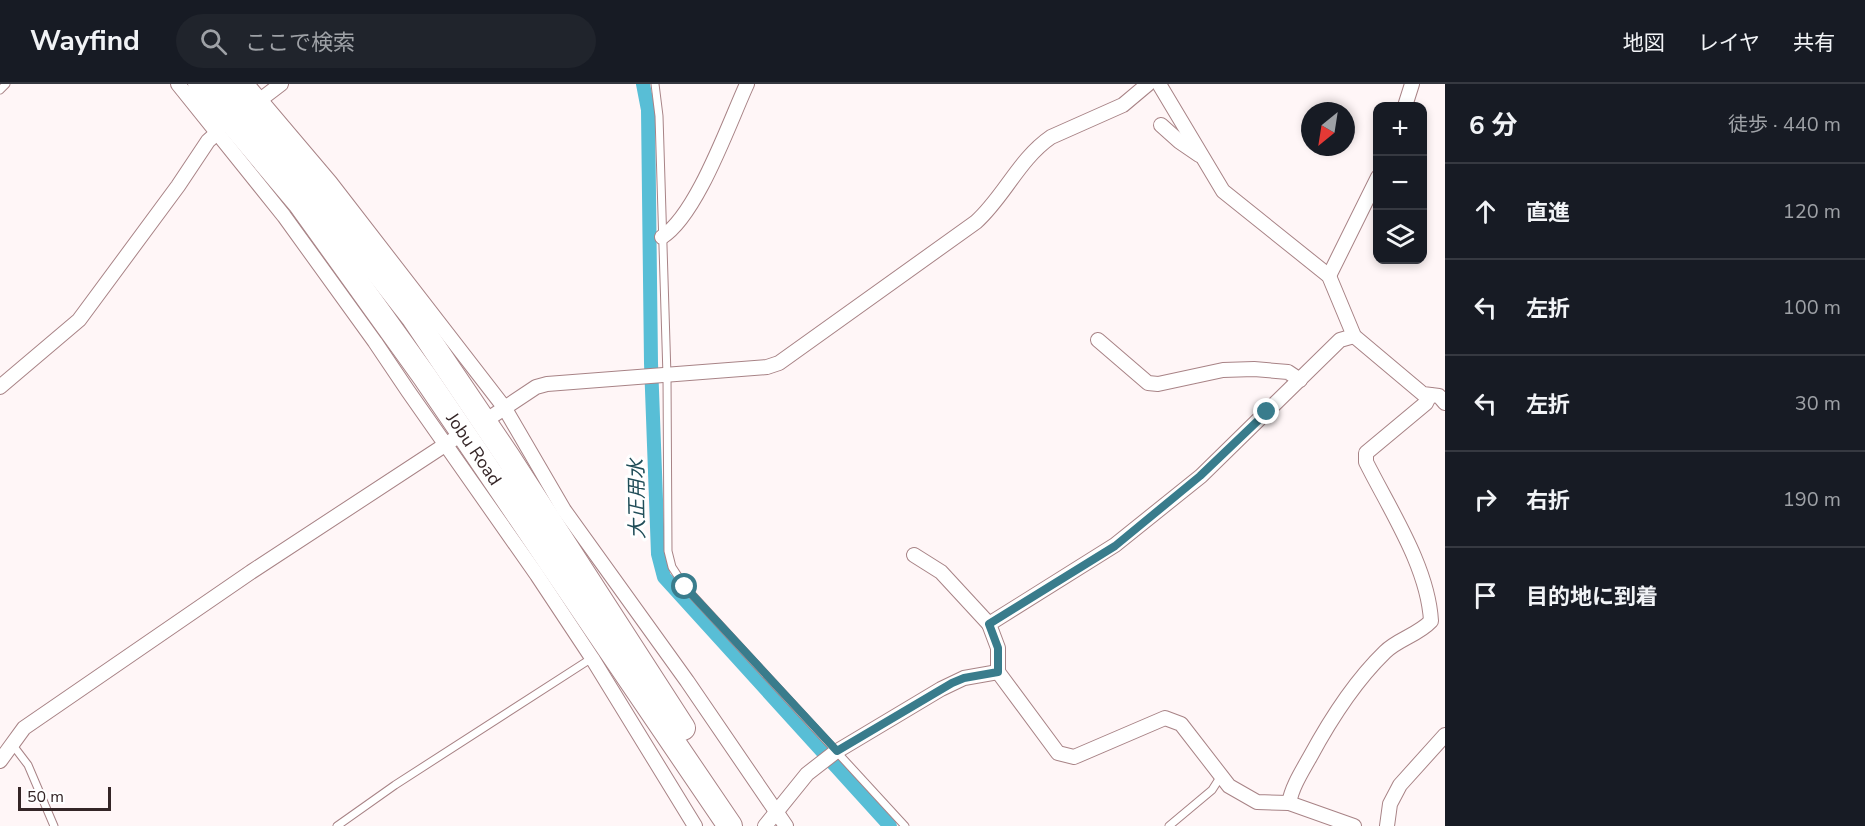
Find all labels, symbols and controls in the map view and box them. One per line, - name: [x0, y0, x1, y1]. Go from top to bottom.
- search box: [176, 14, 596, 68]
- text: Wayfind: [30, 22, 140, 60]
- icon: search: [197, 25, 230, 58]
- text: ここで検索: [245, 28, 355, 58]
- text: 地図: [1623, 29, 1665, 57]
- text: レイヤ: [1698, 29, 1760, 57]
- text: 共有: [1793, 29, 1835, 57]
- north arrow: [1301, 102, 1355, 156]
- map controls: [1373, 102, 1427, 264]
- button: +: [1373, 102, 1427, 156]
- text: 6 分: [1469, 108, 1518, 143]
- text: 徒歩 · 440 m: [1728, 111, 1841, 138]
- button: −: [1373, 156, 1427, 210]
- icon: ahead: [1469, 195, 1502, 228]
- text: 直進: [1526, 198, 1570, 228]
- text: 120 m: [1783, 198, 1841, 225]
- button: layers: [1373, 210, 1427, 264]
- icon: left: [1469, 291, 1502, 324]
- text: 左折: [1526, 294, 1570, 324]
- text: 100 m: [1783, 294, 1841, 321]
- icon: left: [1469, 387, 1502, 420]
- text: 左折: [1526, 390, 1570, 420]
- text: 30 m: [1795, 390, 1841, 417]
- route end: [1253, 398, 1279, 424]
- street label: Jobu Road: [440, 407, 507, 490]
- water label: 大正用水: [623, 457, 651, 539]
- icon: right: [1469, 483, 1502, 516]
- text: 右折: [1526, 486, 1570, 516]
- text: 190 m: [1783, 486, 1841, 513]
- route start: [671, 573, 697, 599]
- icon: arrive: [1469, 579, 1502, 612]
- text: 目的地に到着: [1526, 582, 1658, 612]
- scale bar: [18, 784, 111, 812]
- text: 50 m: [27, 786, 64, 808]

